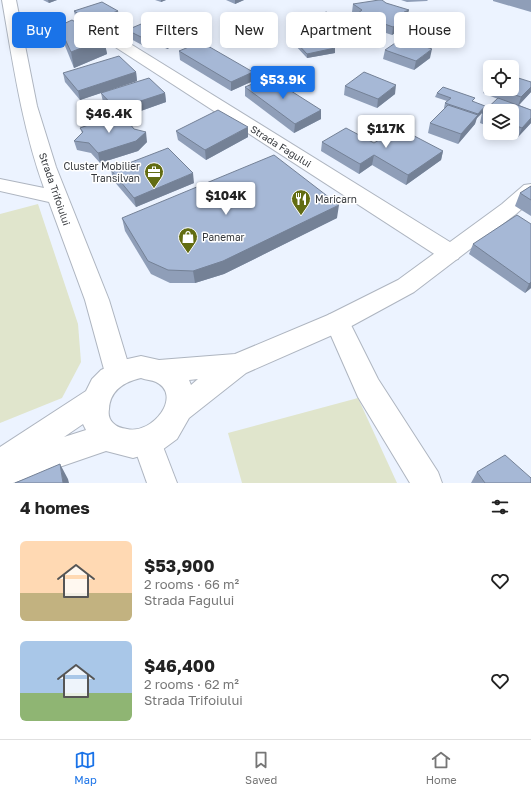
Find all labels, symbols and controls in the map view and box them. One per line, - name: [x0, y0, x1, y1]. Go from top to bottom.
- chip: Buy: [12, 12, 66, 48]
- chip: Rent: [74, 12, 133, 48]
- chip: Filters: [141, 12, 212, 48]
- chip: New: [220, 12, 278, 48]
- chip: Apartment: [286, 12, 386, 48]
- chip: House: [394, 12, 465, 48]
- map controls: [483, 60, 519, 140]
- button: locate: [483, 60, 519, 96]
- pin: $53.9K: [250, 66, 316, 100]
- text: $53.9K: [260, 71, 306, 87]
- pin: $46.4K: [76, 100, 142, 134]
- button: layers: [483, 104, 519, 140]
- text: $46.4K: [86, 105, 132, 121]
- pin: $117K: [358, 115, 414, 149]
- text: $117K: [367, 120, 405, 136]
- street label: Strada Fagului: [248, 123, 314, 169]
- street label: Strada Trifoiului: [37, 151, 73, 227]
- place label: Cluster Mobilier Transilvan: [63, 160, 140, 184]
- office icon: Cluster Mobilier Transilvan: [143, 161, 165, 189]
- pin: $104K: [198, 182, 254, 216]
- text: $104K: [205, 187, 247, 203]
- restaurant icon: Maricarn: [290, 188, 312, 216]
- place label: Maricarn: [315, 193, 357, 205]
- shop icon: Panemar: [177, 226, 199, 254]
- place label: Panemar: [202, 231, 245, 243]
- icon: filters: [489, 496, 511, 518]
- text: 4 homes: [20, 497, 90, 518]
- text: $53,900: [144, 555, 214, 576]
- icon: home: [52, 557, 100, 605]
- icon: heart: [489, 570, 511, 592]
- text: 2 rooms · 66 m²: [144, 576, 239, 592]
- text: Strada Fagului: [144, 592, 234, 608]
- text: $46,400: [144, 655, 215, 676]
- icon: home: [52, 657, 100, 705]
- icon: heart: [489, 670, 511, 692]
- text: 2 rooms · 62 m²: [144, 676, 239, 692]
- text: Strada Trifoiului: [144, 692, 243, 708]
- tab: Map: [74, 749, 97, 786]
- tab: Saved: [245, 749, 277, 786]
- tab: Home: [426, 749, 457, 786]

